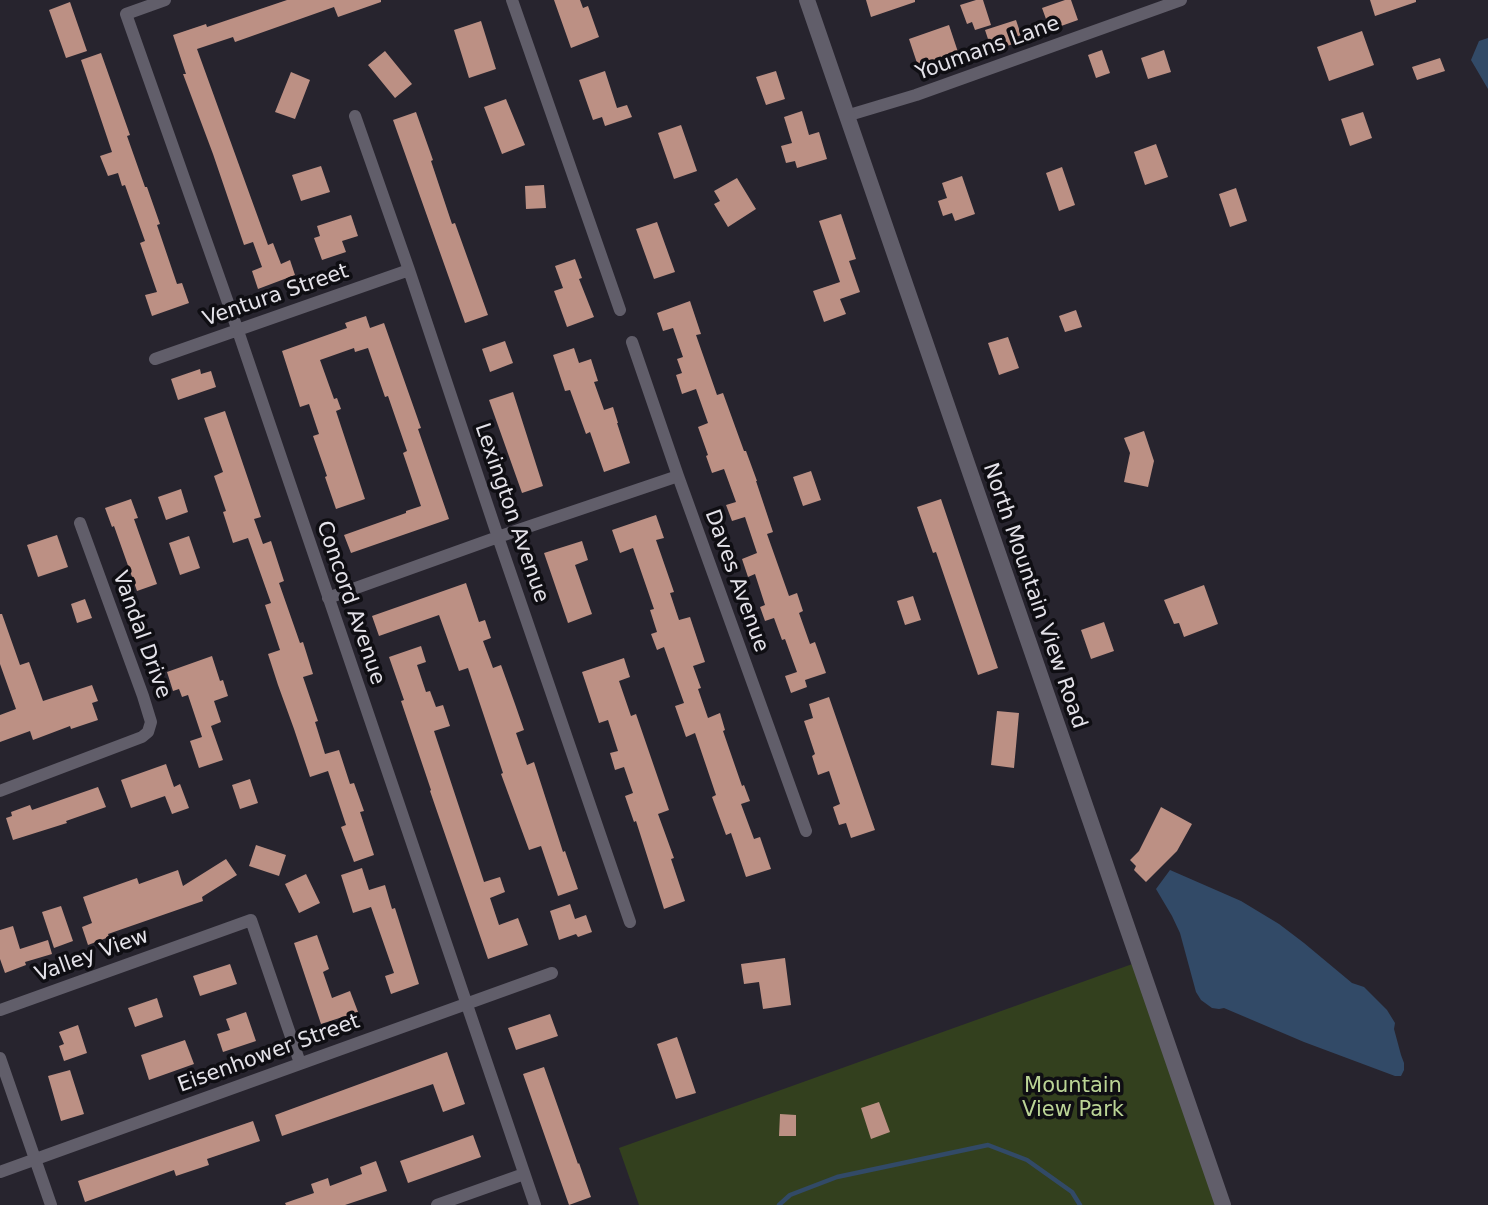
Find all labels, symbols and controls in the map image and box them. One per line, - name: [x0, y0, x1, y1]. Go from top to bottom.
- street label: Youmans Lane: [913, 11, 1063, 87]
- street label: Ventura Street: [200, 259, 352, 333]
- street label: Lexington Avenue: [469, 420, 553, 606]
- street label: North Mountain View Road: [977, 460, 1091, 732]
- street label: Daves Avenue: [699, 506, 773, 656]
- street label: Concord Avenue: [310, 518, 390, 688]
- street label: Vandal Drive: [106, 568, 176, 702]
- street label: Valley View: [32, 924, 152, 988]
- street label: Eisenhower Street: [175, 1009, 363, 1099]
- park label: Mountain View Park: [1022, 1074, 1124, 1124]

